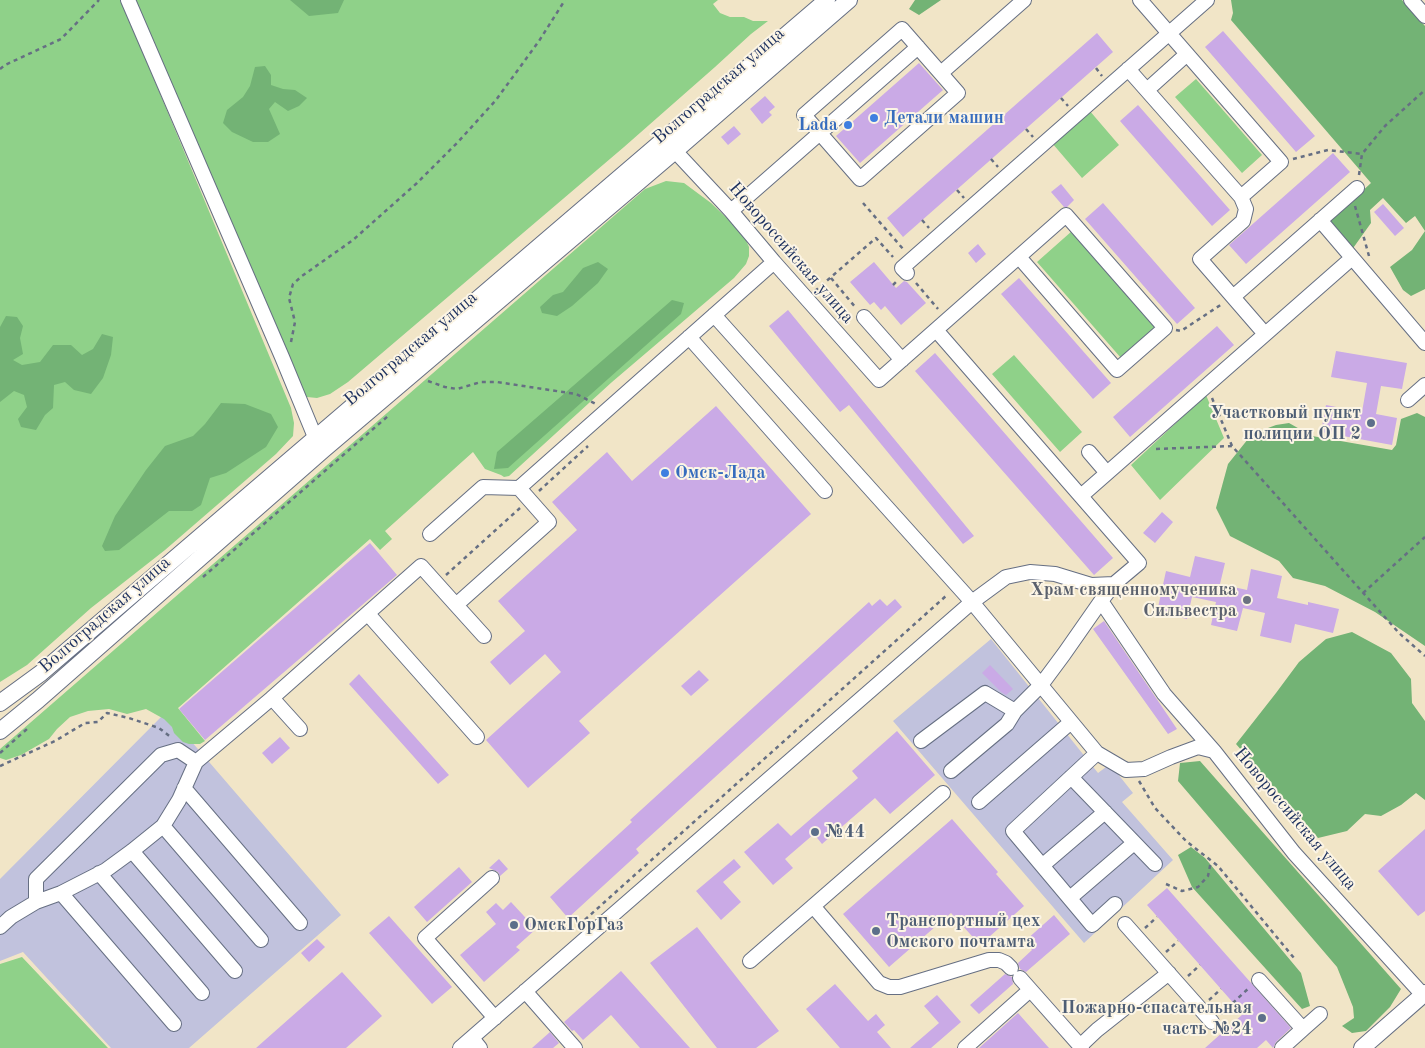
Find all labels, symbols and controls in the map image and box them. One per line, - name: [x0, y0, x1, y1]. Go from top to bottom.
- street label: Волгоградская улица: [649, 23, 789, 149]
- place label: Детали машин: [884, 107, 1004, 129]
- marker: Детали машин: [868, 112, 880, 124]
- place label: Lada: [798, 114, 838, 136]
- marker: Lada: [842, 119, 854, 131]
- street label: Новороссийская улица: [724, 178, 858, 328]
- street label: Волгоградская улица: [340, 287, 482, 411]
- place label: Участковый пункт полиции ОП 2: [1210, 402, 1361, 444]
- marker: Участковый пункт полиции ОП 2: [1365, 417, 1377, 429]
- place label: Омск-Лада: [675, 462, 766, 484]
- marker: Омск-Лада: [659, 467, 671, 479]
- street label: Волгоградская улица: [35, 552, 175, 678]
- place label: Храм священномученика Сильвестра: [1030, 579, 1237, 622]
- marker: Храм священномученика Сильвестра: [1241, 594, 1253, 606]
- street label: Новороссийская улица: [1229, 743, 1361, 895]
- place label: №44: [825, 821, 865, 843]
- marker: №44: [809, 826, 821, 838]
- place label: Транспортный цех Омского почтамта: [886, 910, 1040, 952]
- place label: ОмскГорГаз: [524, 914, 624, 936]
- marker: ОмскГорГаз: [508, 919, 520, 931]
- marker: Транспортный цех Омского почтамта: [870, 925, 882, 937]
- place label: Пожарно-спасательная часть №24: [1061, 997, 1252, 1040]
- marker: Пожарно-спасательная часть №24: [1256, 1012, 1268, 1024]

